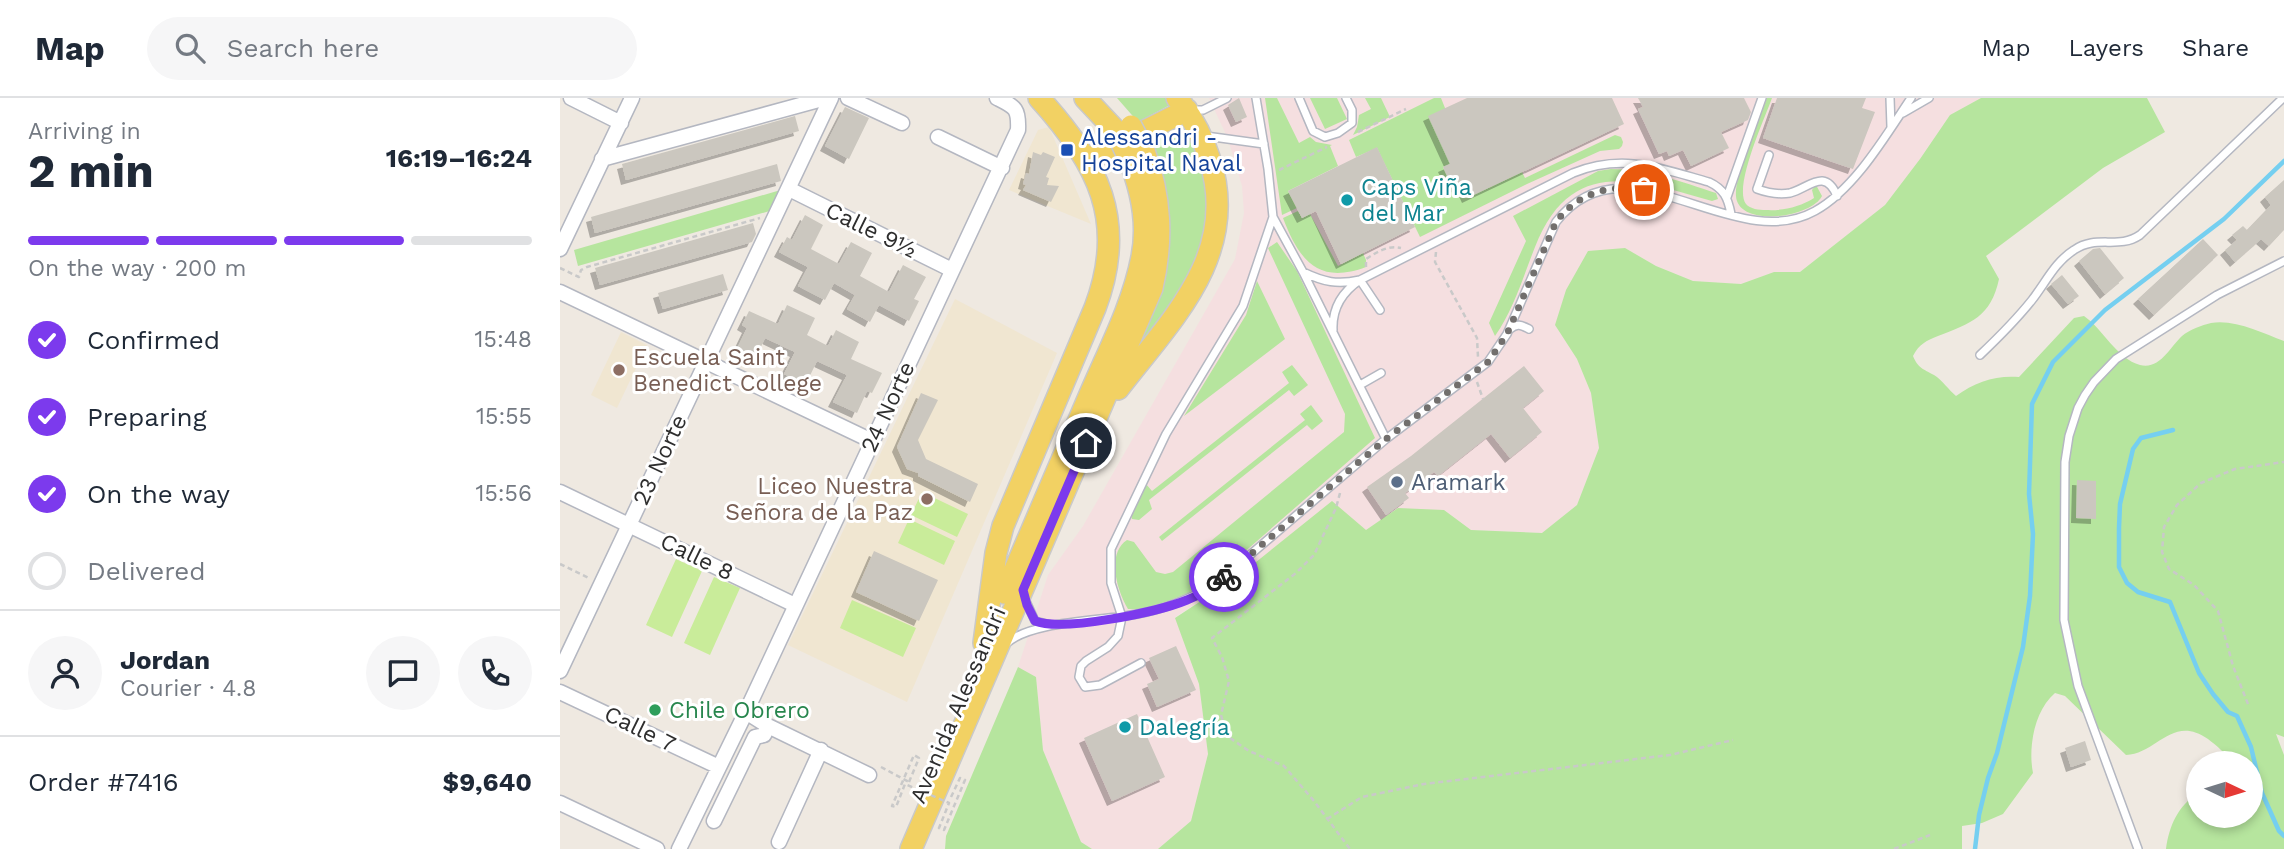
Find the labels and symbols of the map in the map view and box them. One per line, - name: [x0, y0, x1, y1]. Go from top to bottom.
- place label: Alessandri - Hospital Naval: [1081, 124, 1242, 177]
- marker: Alessandri - Hospital Naval: [1059, 142, 1075, 158]
- pin: [1614, 160, 1674, 220]
- place label: Caps Viña del Mar: [1361, 174, 1472, 227]
- marker: Caps Viña del Mar: [1339, 192, 1355, 208]
- street label: Calle 9½: [821, 196, 921, 264]
- place label: Escuela Saint Benedict College: [633, 344, 822, 397]
- street label: 24 Norte: [855, 357, 921, 457]
- marker: Escuela Saint Benedict College: [611, 362, 627, 378]
- street label: 23 Norte: [627, 410, 693, 510]
- pin: [1056, 413, 1116, 473]
- place label: Aramark: [1411, 469, 1506, 496]
- place label: Liceo Nuestra Señora de la Paz: [725, 473, 913, 526]
- marker: Aramark: [1389, 474, 1405, 490]
- marker: Liceo Nuestra Señora de la Paz: [919, 491, 935, 507]
- street label: Calle 8: [656, 528, 738, 586]
- courier: [1189, 542, 1259, 612]
- street label: Avenida Alessandri: [904, 603, 1012, 807]
- place label: Chile Obrero: [669, 697, 810, 724]
- street label: Calle 7: [600, 700, 680, 758]
- marker: Chile Obrero: [647, 702, 663, 718]
- place label: Dalegría: [1139, 714, 1230, 741]
- marker: Dalegría: [1117, 719, 1133, 735]
- north arrow: [2186, 751, 2263, 828]

